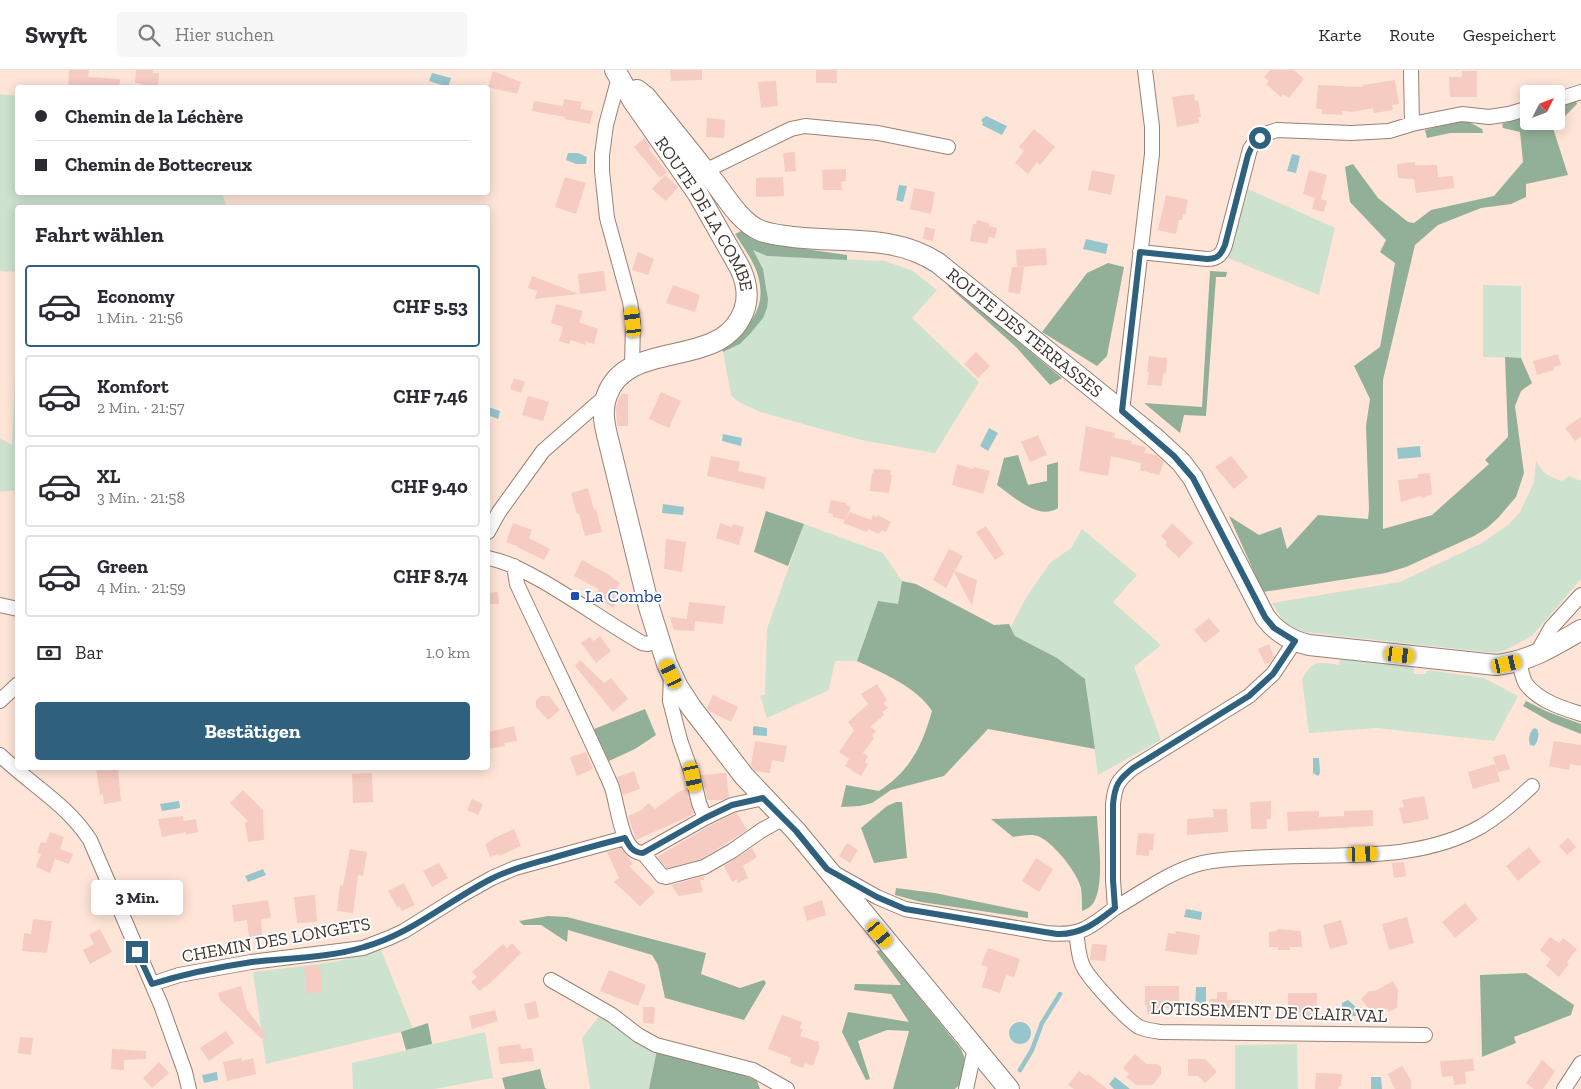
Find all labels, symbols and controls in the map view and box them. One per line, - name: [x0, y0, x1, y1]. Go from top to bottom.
- search box: [117, 12, 467, 57]
- text: Swyft: [25, 20, 87, 49]
- icon: search: [135, 21, 163, 49]
- text: Hier suchen: [175, 23, 274, 46]
- text: Karte: [1318, 24, 1361, 46]
- text: Route: [1389, 24, 1435, 46]
- text: Gespeichert: [1463, 24, 1556, 46]
- north arrow: [1520, 85, 1565, 130]
- map controls: [1520, 85, 1565, 130]
- text: Chemin de la Léchère: [65, 105, 243, 128]
- route start: [1249, 127, 1271, 149]
- street label: ROUTE DE LA COMBE: [650, 132, 758, 293]
- text: Chemin de Bottecreux: [65, 153, 252, 176]
- text: Fahrt wählen: [35, 221, 164, 248]
- street label: ROUTE DES TERRASSES: [942, 263, 1107, 402]
- icon: car: [37, 284, 82, 329]
- text: Economy: [97, 285, 175, 308]
- text: CHF 5.53: [393, 295, 468, 318]
- car: [623, 306, 642, 338]
- text: 1 Min. · 21:56: [97, 308, 183, 327]
- icon: car: [37, 374, 82, 419]
- text: Komfort: [97, 375, 169, 398]
- text: CHF 7.46: [393, 385, 468, 408]
- text: 2 Min. · 21:57: [97, 398, 185, 417]
- icon: car: [37, 464, 82, 509]
- text: XL: [97, 465, 120, 488]
- text: CHF 9.40: [391, 475, 468, 498]
- text: 3 Min. · 21:58: [97, 488, 185, 507]
- icon: car: [37, 554, 82, 599]
- text: Green: [97, 555, 148, 578]
- text: CHF 8.74: [393, 565, 468, 588]
- text: 4 Min. · 21:59: [97, 578, 186, 597]
- place label: La Combe: [585, 585, 662, 607]
- marker: La Combe: [569, 590, 581, 602]
- icon: cash: [35, 639, 63, 667]
- text: Bar: [75, 641, 104, 664]
- text: 1.0 km: [426, 643, 470, 662]
- car: [1384, 646, 1415, 664]
- car: [1490, 653, 1523, 675]
- car: [657, 657, 684, 691]
- button: Bestätigen: [35, 702, 470, 760]
- car: [682, 761, 703, 793]
- car: [1347, 846, 1378, 862]
- callout: 3 Min.: [91, 880, 183, 914]
- text: 3 Min.: [115, 888, 159, 907]
- street label: CHEMIN DES LONGETS: [180, 913, 372, 967]
- car: [864, 918, 895, 950]
- route end: [126, 941, 148, 963]
- street label: LOTISSEMENT DE CLAIR VAL: [1150, 997, 1388, 1027]

